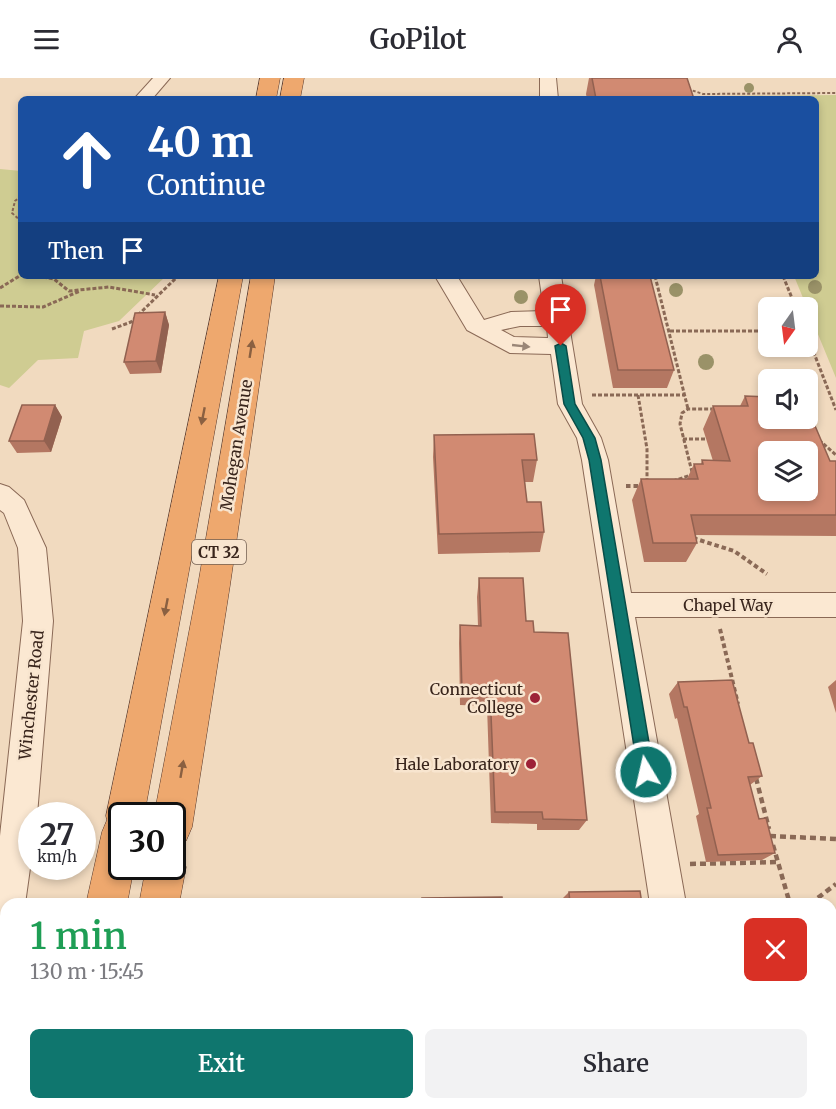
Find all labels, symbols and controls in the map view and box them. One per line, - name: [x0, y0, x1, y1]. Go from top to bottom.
- text: GoPilot: [370, 22, 466, 56]
- icon: menu: [30, 23, 63, 56]
- icon: person: [773, 23, 806, 56]
- text: 40 m: [147, 116, 253, 168]
- icon: ahead: [48, 120, 126, 198]
- text: Continue: [147, 168, 265, 202]
- icon: arrive: [116, 234, 149, 267]
- text: Then: [48, 237, 104, 265]
- pin: [535, 284, 586, 346]
- icon: arrive: [544, 293, 577, 326]
- north arrow: [758, 297, 818, 357]
- map controls: [758, 297, 818, 501]
- one-way arrow: [247, 339, 256, 358]
- one-way arrow: [511, 341, 530, 351]
- button: sound: [758, 369, 818, 429]
- street label: Mohegan Avenue: [216, 378, 256, 512]
- one-way arrow: [198, 406, 207, 425]
- button: layers: [758, 441, 818, 501]
- road number: CT 32: [192, 540, 246, 564]
- street label: Chapel Way: [683, 595, 774, 615]
- one-way arrow: [161, 598, 170, 617]
- street label: Winchester Road: [14, 629, 48, 762]
- place label: Connecticut College: [430, 679, 524, 717]
- marker: Connecticut College: [528, 691, 542, 705]
- position arrow: [614, 740, 678, 804]
- place label: Hale Laboratory: [395, 754, 520, 774]
- marker: Hale Laboratory: [524, 757, 538, 771]
- one-way arrow: [178, 759, 187, 778]
- speed limit sign: 30: [108, 802, 186, 880]
- text: 27: [40, 815, 74, 853]
- text: km/h: [37, 847, 77, 866]
- text: 1 min: [30, 914, 127, 959]
- button: close: [744, 918, 807, 981]
- text: 130 m · 15:45: [30, 959, 144, 984]
- button: Exit: [30, 1029, 413, 1098]
- button: Share: [425, 1029, 807, 1098]

